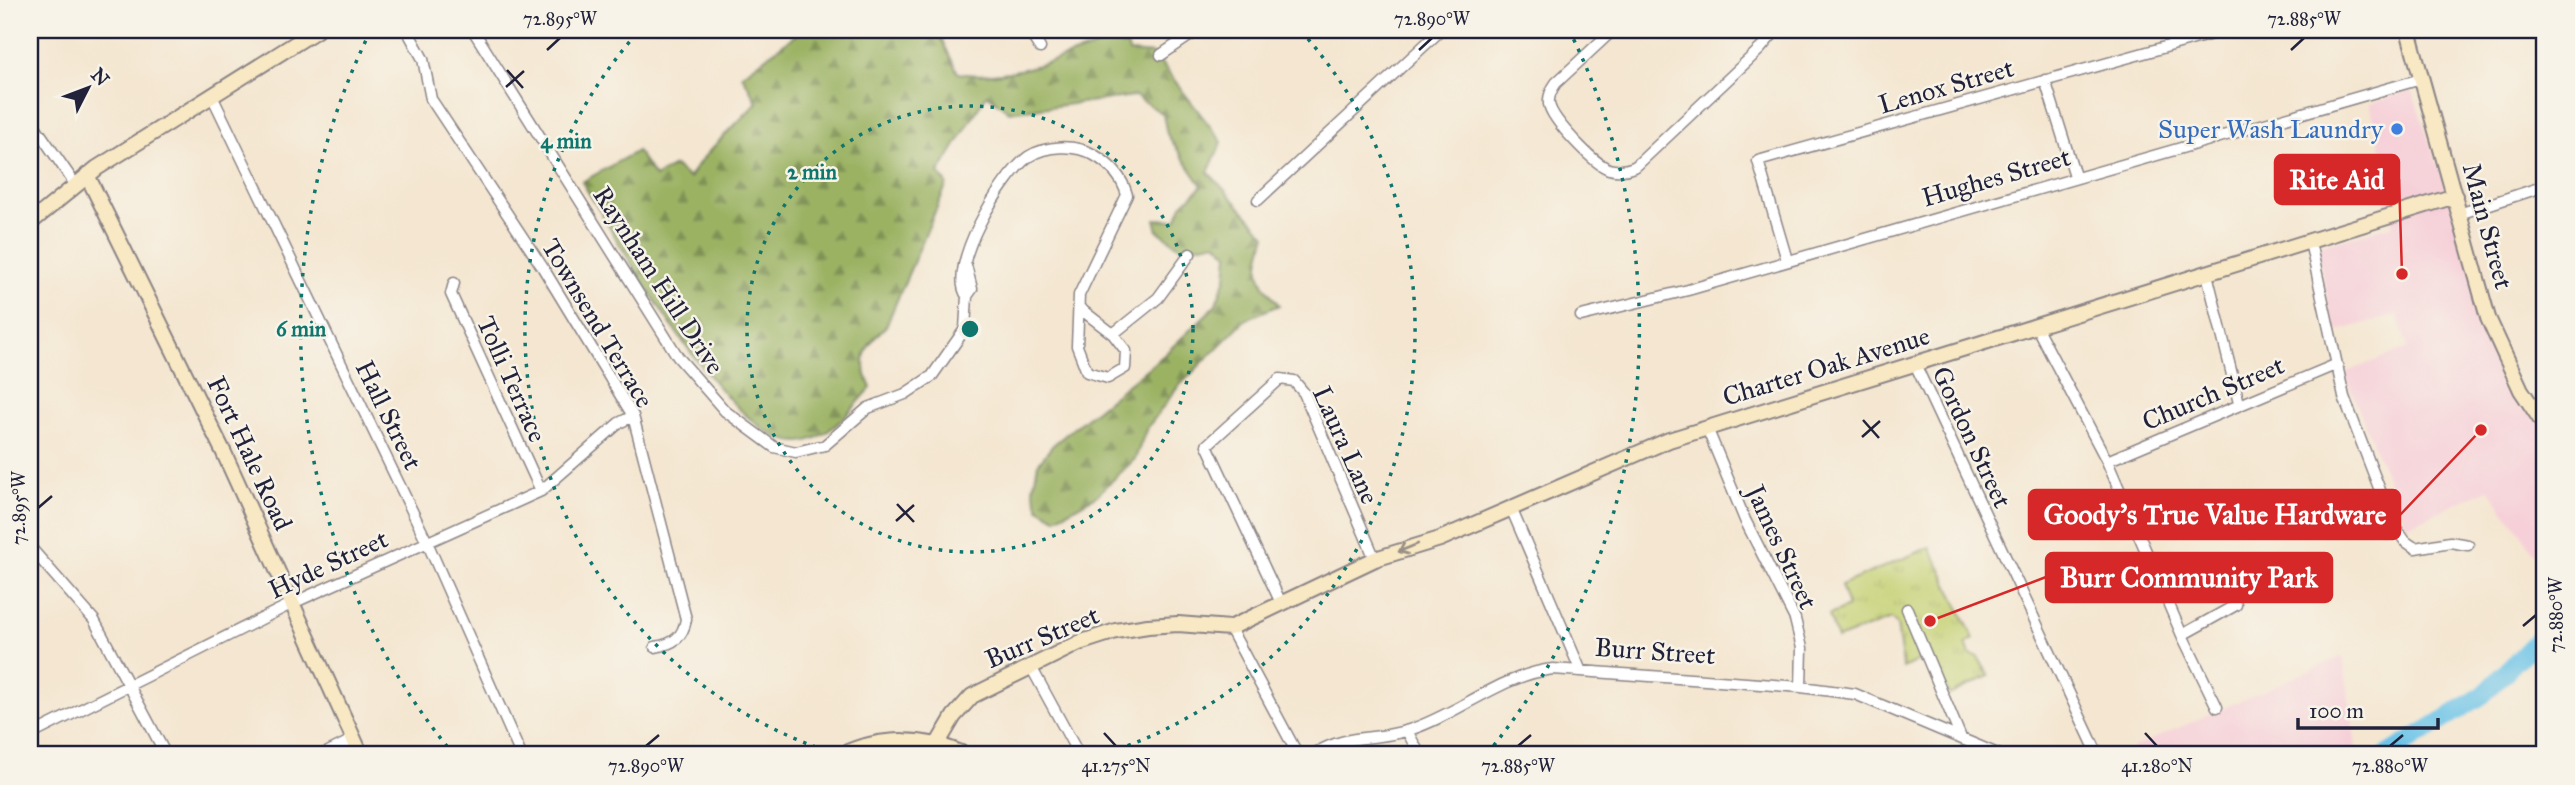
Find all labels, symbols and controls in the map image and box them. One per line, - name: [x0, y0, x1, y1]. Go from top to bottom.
- text: 72.895°W: [523, 8, 598, 30]
- text: 72.890°W: [1394, 8, 1471, 30]
- text: 72.885°W: [2267, 8, 2342, 30]
- street label: Lenox Street: [1875, 51, 2017, 121]
- north arrow: [52, 52, 122, 122]
- text: N: [86, 63, 114, 91]
- place label: Super Wash Laundry: [2158, 113, 2384, 145]
- marker: Super Wash Laundry: [2389, 121, 2405, 137]
- text: 4 min: [540, 128, 592, 154]
- street label: Hughes Street: [1918, 141, 2074, 213]
- callout: Rite Aid: [2275, 155, 2399, 204]
- text: 2 min: [787, 159, 837, 185]
- street label: Main Street: [2456, 159, 2520, 293]
- text: Rite Aid: [2289, 162, 2386, 197]
- street label: Raynham Hill Drive: [586, 180, 732, 380]
- street label: Townsend Terrace: [535, 233, 661, 414]
- street label: Tolli Terrace: [470, 311, 554, 447]
- text: 6 min: [276, 316, 327, 342]
- centre of rings: [958, 317, 982, 341]
- street label: Charter Oak Avenue: [1719, 319, 1934, 413]
- street label: Church Street: [2137, 349, 2289, 437]
- street label: Hall Street: [349, 355, 429, 475]
- street label: Gordon Street: [1925, 361, 2019, 513]
- street label: Fort Hale Road: [200, 371, 300, 535]
- street label: Laura Lane: [1306, 381, 1386, 509]
- text: 72.895°W: [8, 470, 30, 545]
- street label: James Street: [1738, 477, 1825, 614]
- callout: Goody's True Value Hardware: [2029, 490, 2400, 539]
- text: Goody's True Value Hardware: [2043, 497, 2387, 532]
- street label: Hyde Street: [263, 522, 393, 606]
- one-way arrow: [1397, 543, 1419, 556]
- callout: Burr Community Park: [2046, 553, 2332, 602]
- text: Burr Community Park: [2060, 560, 2319, 595]
- text: 72.880°W: [2545, 576, 2567, 653]
- street label: Burr Street: [980, 599, 1104, 675]
- street label: Burr Street: [1594, 631, 1716, 671]
- scale bar: [2298, 687, 2438, 731]
- text: 100 m: [2309, 698, 2364, 724]
- text: 72.890°W: [608, 755, 685, 777]
- text: 41.275°N: [1081, 755, 1151, 777]
- text: 72.885°W: [1481, 755, 1556, 777]
- text: 41.280°N: [2121, 755, 2193, 777]
- text: 72.880°W: [2352, 755, 2429, 777]

